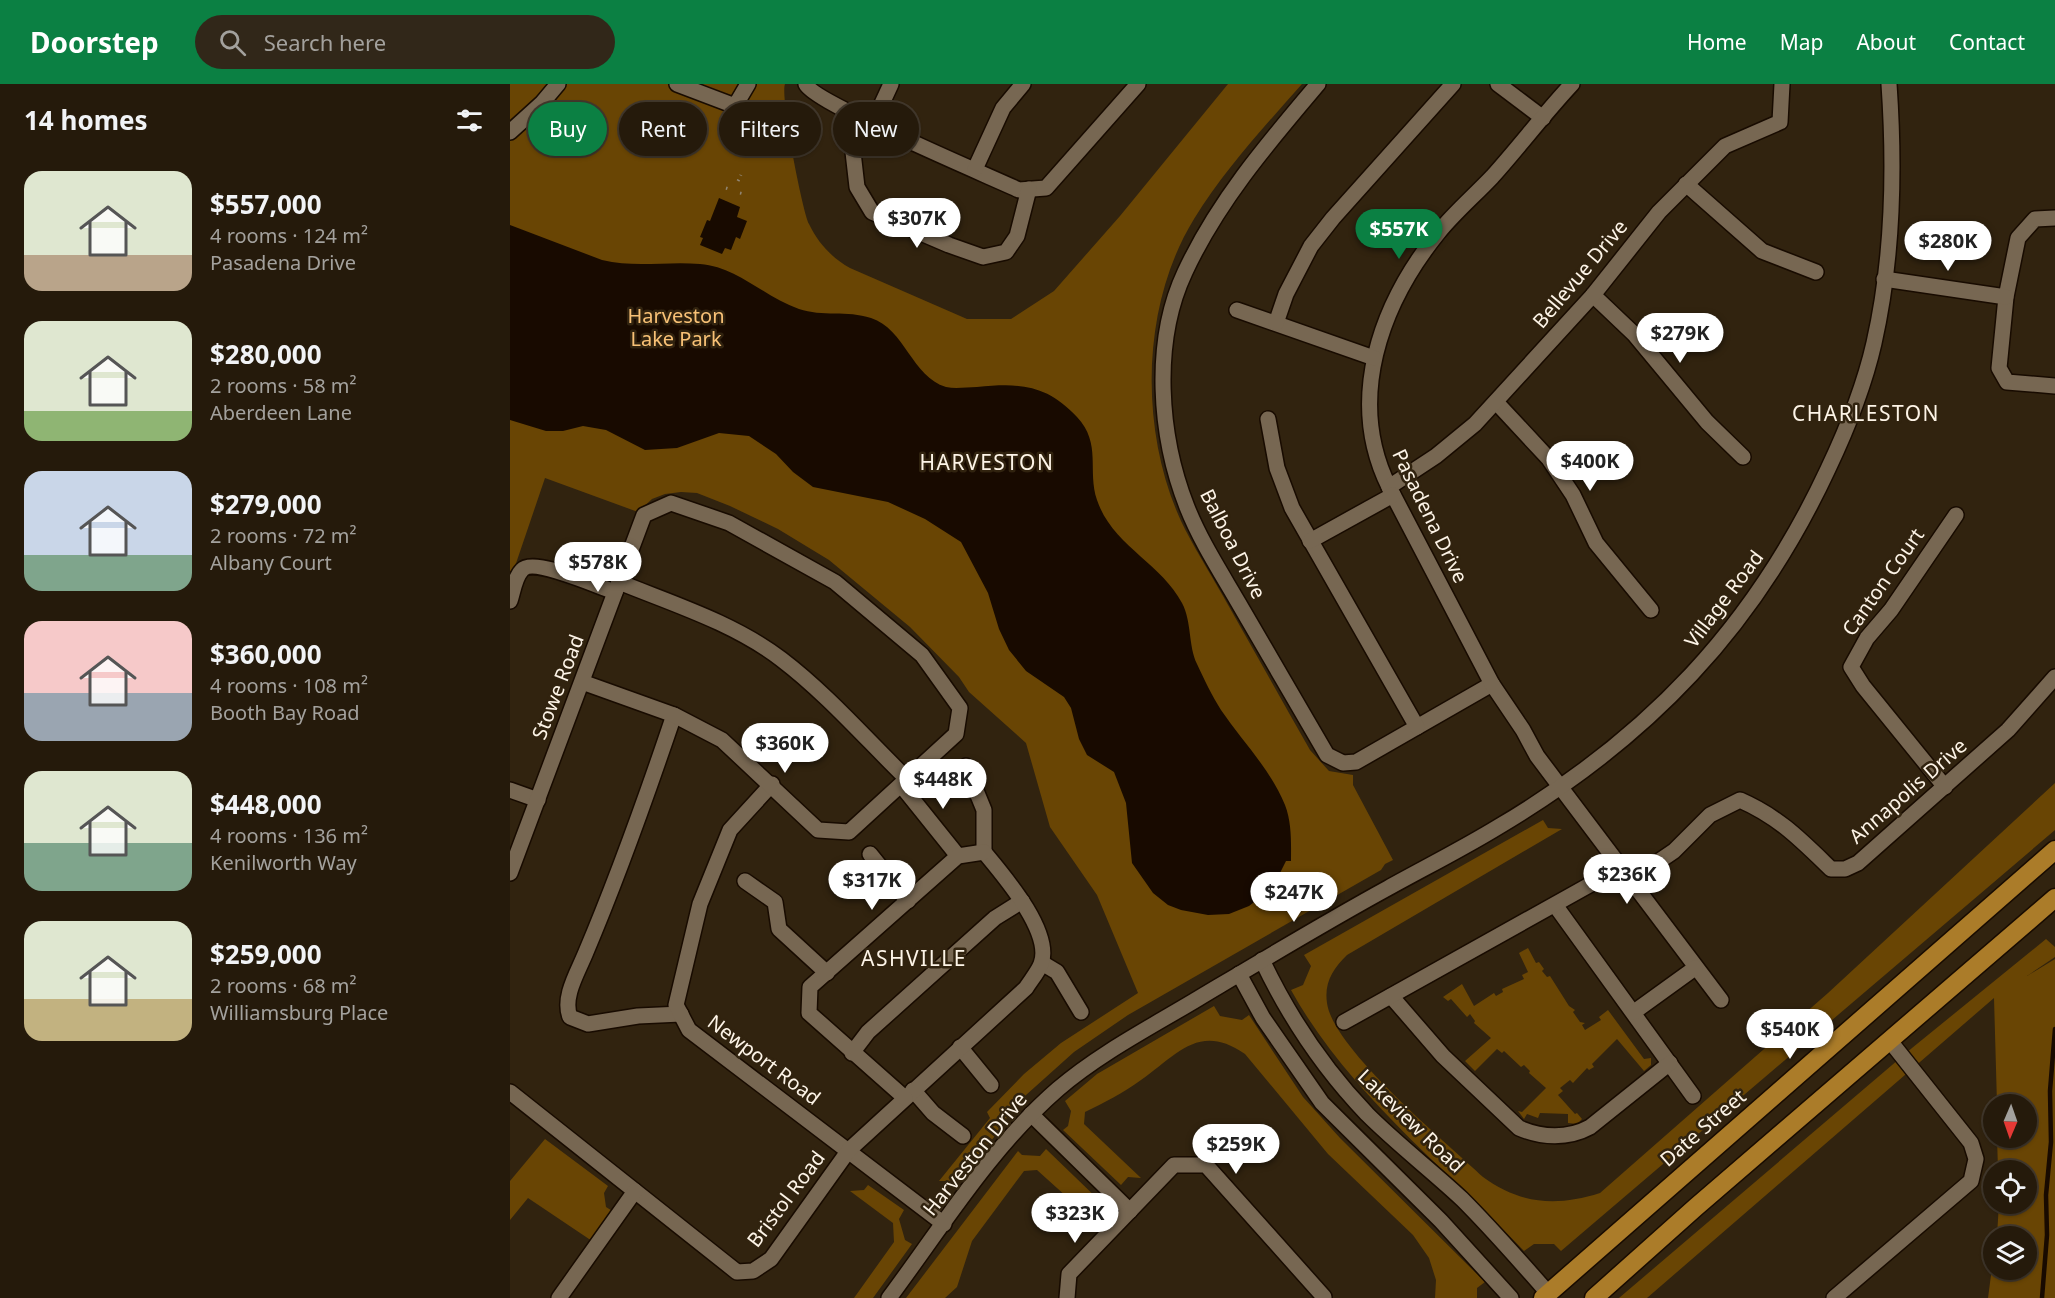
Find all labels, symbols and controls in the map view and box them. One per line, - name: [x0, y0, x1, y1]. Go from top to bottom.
- search box: [195, 15, 615, 69]
- text: Doorstep: [30, 23, 159, 61]
- icon: search: [216, 26, 249, 59]
- text: Search here: [264, 27, 386, 57]
- text: Home: [1687, 28, 1747, 56]
- text: Map: [1780, 28, 1823, 56]
- text: About: [1856, 28, 1916, 56]
- text: Contact: [1949, 28, 2025, 56]
- text: 14 homes: [24, 102, 148, 138]
- chip: Buy: [528, 102, 607, 156]
- chip: Rent: [619, 102, 707, 156]
- chip: Filters: [719, 102, 821, 156]
- chip: New: [833, 102, 919, 156]
- icon: filters: [453, 104, 486, 137]
- text: $557,000: [210, 186, 322, 222]
- icon: home: [72, 195, 144, 267]
- pin: $307K: [875, 198, 959, 249]
- text: $307K: [887, 204, 947, 231]
- pin: $557K: [1357, 209, 1441, 260]
- street label: Bellevue Drive: [1526, 214, 1633, 334]
- text: $557K: [1369, 215, 1429, 242]
- pin: $280K: [1906, 221, 1990, 272]
- text: 4 rooms · 124 m²: [210, 222, 368, 249]
- text: $280K: [1918, 227, 1978, 254]
- text: Pasadena Drive: [210, 249, 356, 276]
- park label: Harveston Lake Park: [628, 302, 725, 352]
- pin: $279K: [1638, 313, 1722, 364]
- text: $279K: [1650, 319, 1710, 346]
- text: $280,000: [210, 336, 322, 372]
- icon: home: [72, 345, 144, 417]
- text: 2 rooms · 58 m²: [210, 372, 357, 399]
- text: Aberdeen Lane: [210, 399, 352, 426]
- district label: CHARLESTON: [1792, 399, 1940, 427]
- pin: $400K: [1548, 441, 1632, 492]
- street label: Pasadena Drive: [1386, 444, 1475, 587]
- text: $400K: [1560, 447, 1620, 474]
- district label: HARVESTON: [920, 448, 1054, 476]
- street label: Balboa Drive: [1194, 484, 1273, 603]
- text: $279,000: [210, 486, 322, 522]
- icon: home: [72, 495, 144, 567]
- text: 2 rooms · 72 m²: [210, 522, 357, 549]
- street label: Canton Court: [1835, 522, 1930, 641]
- pin: $578K: [556, 542, 640, 593]
- street label: Village Road: [1678, 544, 1769, 653]
- text: $578K: [568, 548, 628, 575]
- text: Albany Court: [210, 549, 332, 576]
- street label: Stowe Road: [525, 631, 590, 743]
- text: $360,000: [210, 636, 322, 672]
- icon: home: [72, 645, 144, 717]
- text: 4 rooms · 108 m²: [210, 672, 368, 699]
- text: Booth Bay Road: [210, 699, 360, 726]
- pin: $360K: [743, 723, 827, 774]
- text: $360K: [755, 729, 815, 756]
- street label: Annapolis Drive: [1843, 732, 1972, 849]
- pin: $448K: [901, 759, 985, 810]
- text: $448K: [913, 765, 973, 792]
- text: $448,000: [210, 786, 322, 822]
- icon: home: [72, 795, 144, 867]
- text: 4 rooms · 136 m²: [210, 822, 368, 849]
- text: Kenilworth Way: [210, 849, 357, 876]
- pin: $236K: [1585, 854, 1669, 905]
- pin: $317K: [830, 860, 914, 911]
- text: $236K: [1597, 860, 1657, 887]
- text: $317K: [842, 866, 902, 893]
- pin: $247K: [1252, 872, 1336, 923]
- text: $247K: [1264, 878, 1324, 905]
- text: $259,000: [210, 936, 322, 972]
- district label: ASHVILLE: [861, 944, 967, 972]
- icon: home: [72, 945, 144, 1017]
- text: 2 rooms · 68 m²: [210, 972, 357, 999]
- text: Williamsburg Place: [210, 999, 388, 1026]
- street label: Newport Road: [702, 1008, 826, 1111]
- pin: $540K: [1748, 1009, 1832, 1060]
- text: $540K: [1760, 1015, 1820, 1042]
- street label: Lakeview Road: [1352, 1063, 1471, 1178]
- street label: Date Street: [1654, 1083, 1751, 1172]
- street label: Harveston Drive: [916, 1086, 1033, 1221]
- north arrow: [1983, 1094, 2037, 1148]
- map controls: [1983, 1094, 2037, 1280]
- pin: $259K: [1194, 1124, 1278, 1175]
- text: $259K: [1206, 1130, 1266, 1157]
- street label: Bristol Road: [741, 1145, 831, 1252]
- button: locate: [1983, 1160, 2037, 1214]
- pin: $323K: [1033, 1193, 1117, 1244]
- text: $323K: [1045, 1199, 1105, 1226]
- button: layers: [1983, 1226, 2037, 1280]

